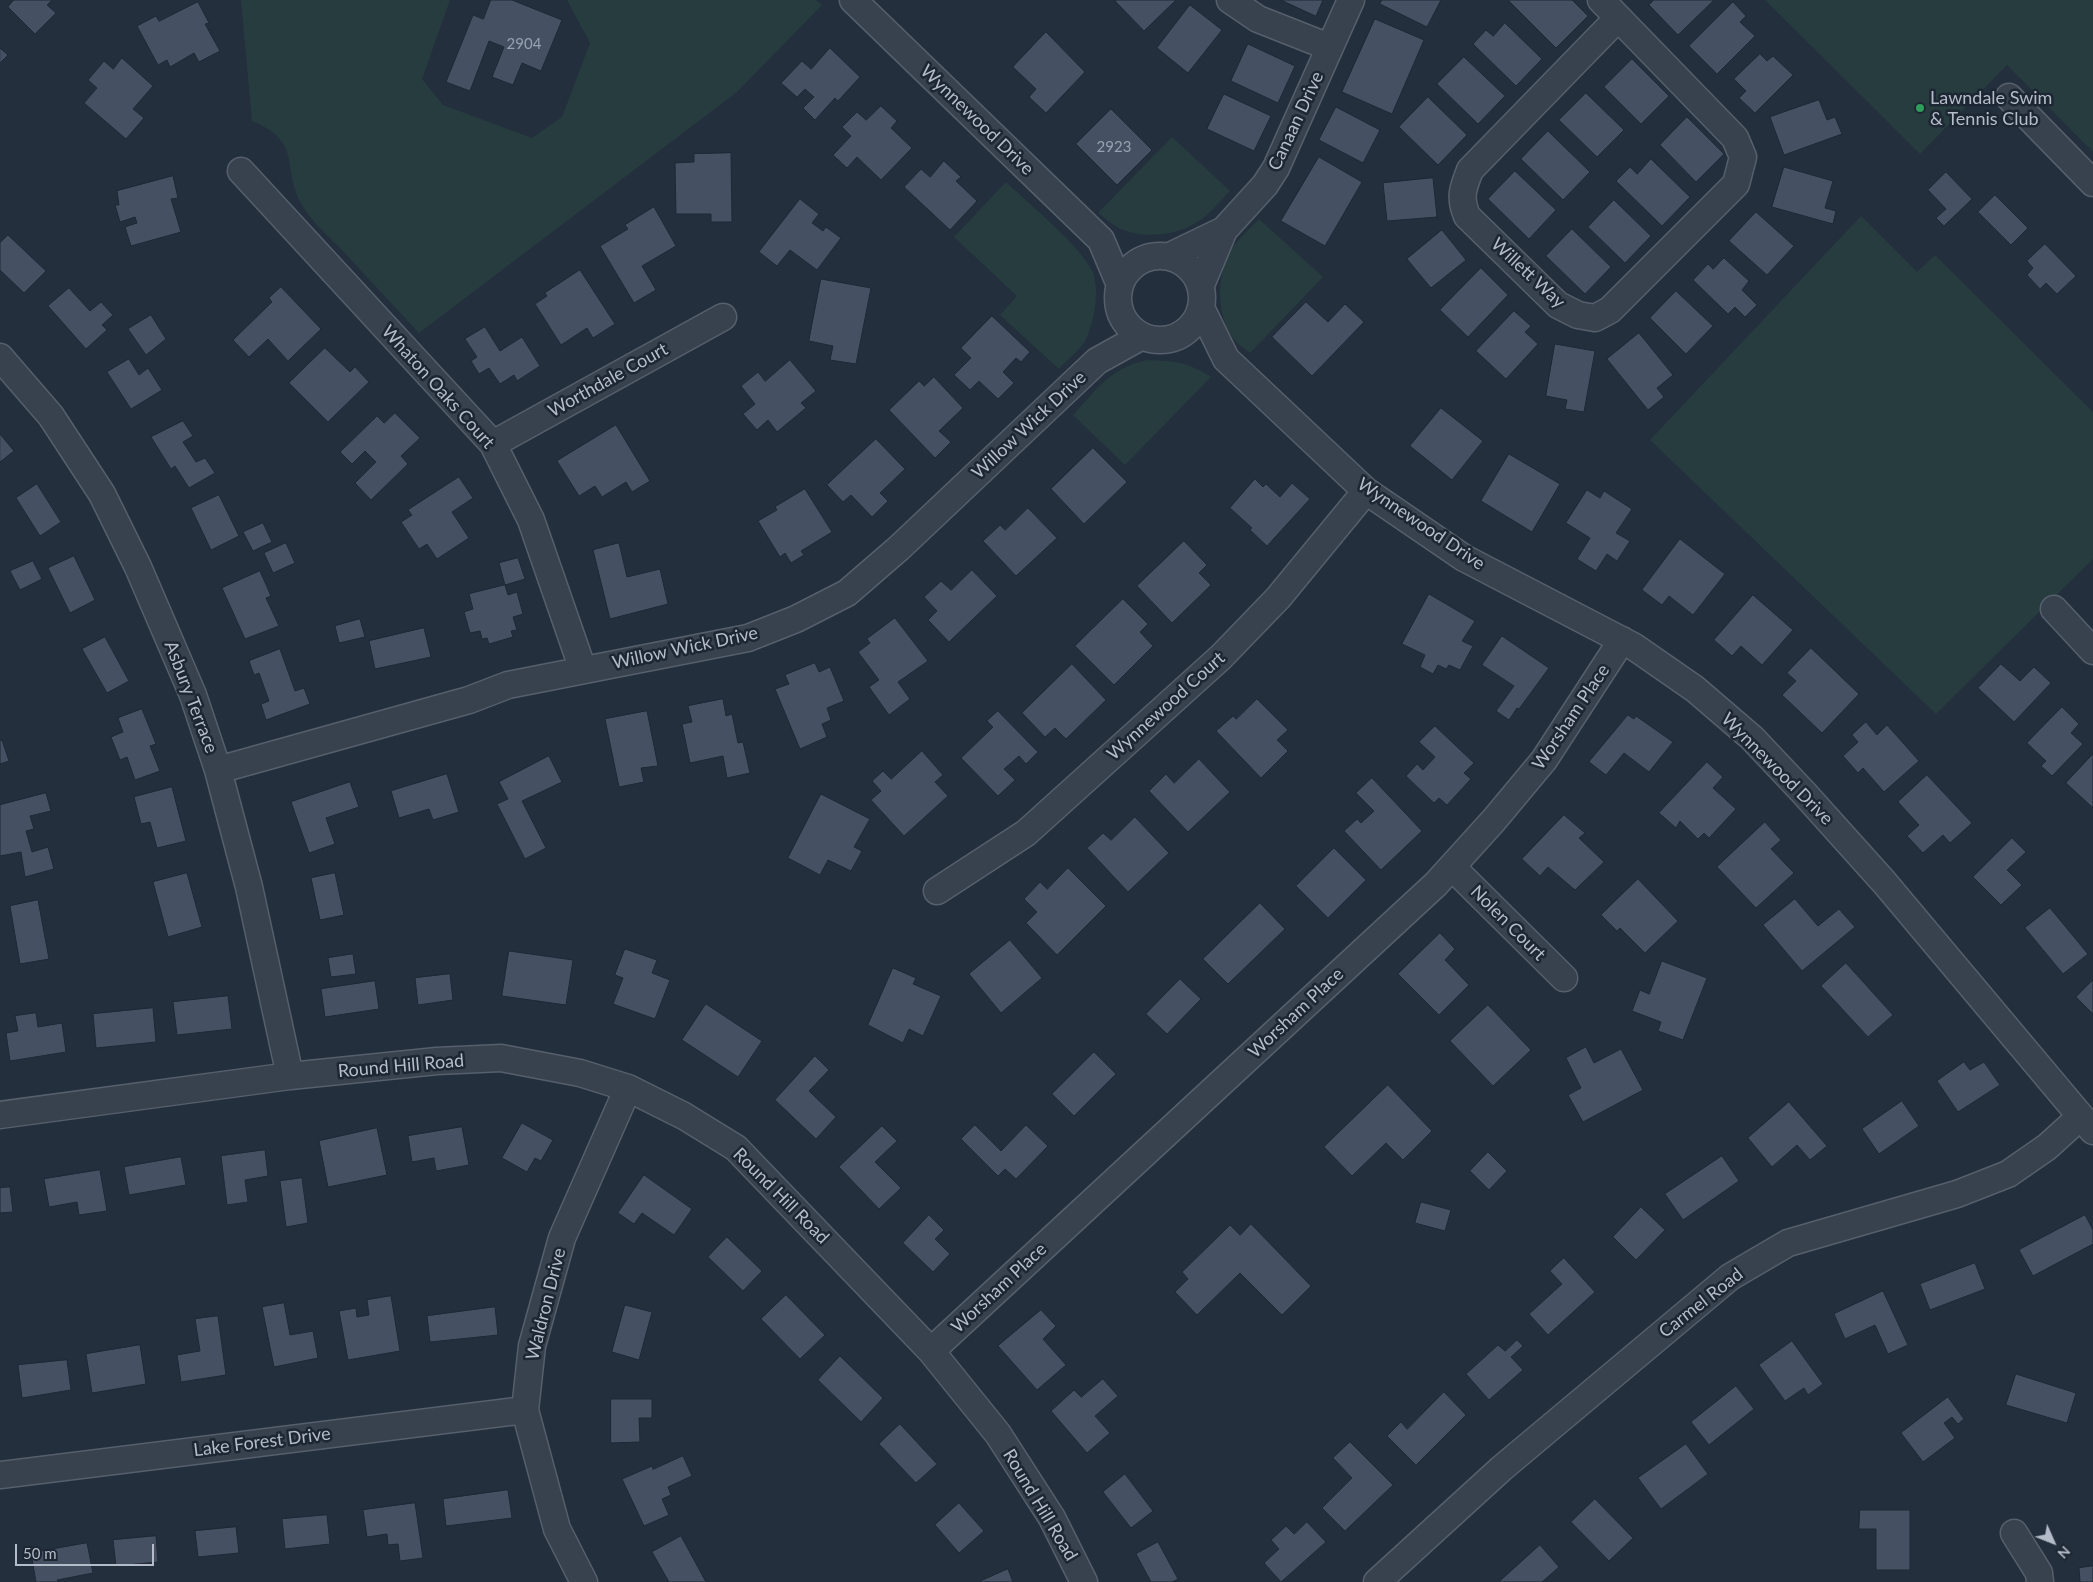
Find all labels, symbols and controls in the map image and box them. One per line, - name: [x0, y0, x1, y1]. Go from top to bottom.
- house number: 2904: [507, 35, 541, 53]
- street label: Wynnewood Drive: [916, 60, 1038, 180]
- street label: Canaan Drive: [1264, 68, 1328, 174]
- place label: Lawndale Swim & Tennis Club: [1930, 87, 2052, 130]
- marker: Lawndale Swim & Tennis Club: [1914, 102, 1926, 114]
- house number: 2923: [1097, 138, 1131, 156]
- street label: Willett Way: [1486, 233, 1570, 313]
- street label: Whaton Oaks Court: [377, 321, 499, 453]
- street label: Worthdale Court: [544, 338, 672, 422]
- street label: Willow Wick Drive: [967, 367, 1091, 483]
- street label: Wynnewood Drive: [1353, 473, 1489, 575]
- street label: Willow Wick Drive: [610, 622, 760, 674]
- street label: Asbury Terrace: [160, 638, 222, 756]
- street label: Wynnewood Court: [1103, 647, 1229, 765]
- street label: Worsham Place: [1528, 660, 1614, 774]
- street label: Wynnewood Drive: [1717, 709, 1837, 829]
- street label: Nolen Court: [1466, 881, 1550, 965]
- street label: Worsham Place: [1244, 963, 1348, 1063]
- street label: Round Hill Road: [337, 1050, 465, 1082]
- street label: Round Hill Road: [729, 1144, 833, 1248]
- street label: Worsham Place: [947, 1238, 1051, 1338]
- street label: Waldron Drive: [522, 1246, 570, 1362]
- street label: Carmel Road: [1655, 1264, 1747, 1342]
- street label: Lake Forest Drive: [192, 1423, 332, 1461]
- street label: Round Hill Road: [998, 1445, 1082, 1565]
- north arrow: [2028, 1517, 2078, 1567]
- scale bar: [18, 1534, 156, 1566]
- text: N: [2054, 1543, 2074, 1563]
- text: 50 m: [23, 1544, 57, 1562]

